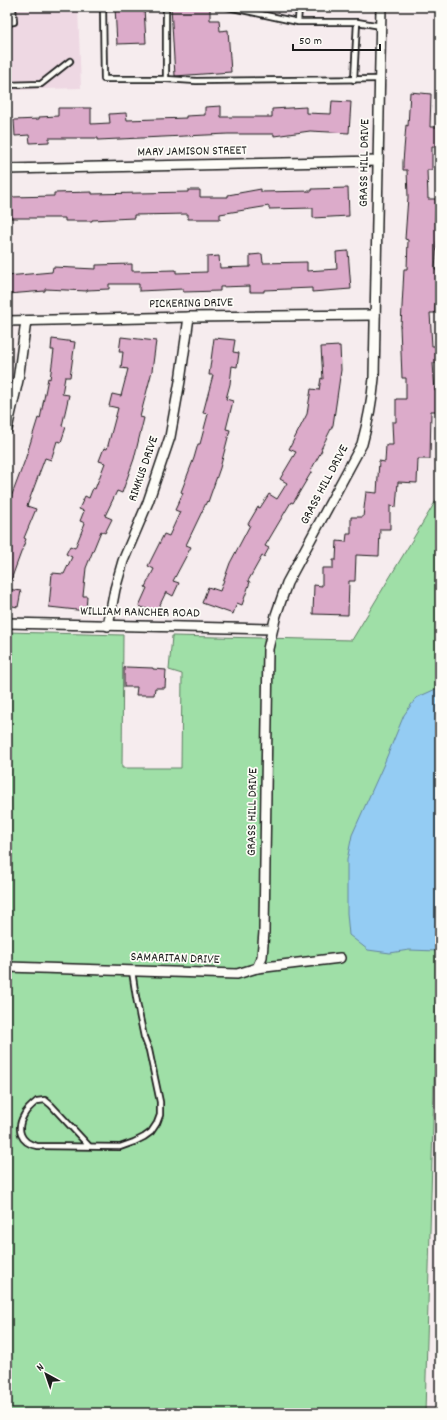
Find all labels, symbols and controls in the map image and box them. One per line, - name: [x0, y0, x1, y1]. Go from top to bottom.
- scale bar: [293, 26, 380, 52]
- text: 50 m: [299, 33, 322, 50]
- street label: GRASS HILL DRIVE: [355, 119, 375, 207]
- street label: MARY JAMISON STREET: [137, 142, 247, 162]
- street label: PICKERING DRIVE: [149, 294, 233, 314]
- street label: RIMKUS DRIVE: [124, 434, 164, 504]
- street label: GRASS HILL DRIVE: [296, 442, 354, 528]
- street label: WILLIAM RANCHER ROAD: [80, 602, 200, 624]
- street label: GRASS HILL DRIVE: [243, 768, 263, 856]
- street label: SAMARITAN DRIVE: [130, 948, 220, 970]
- north arrow: [26, 1354, 66, 1394]
- text: N: [34, 1360, 49, 1376]

